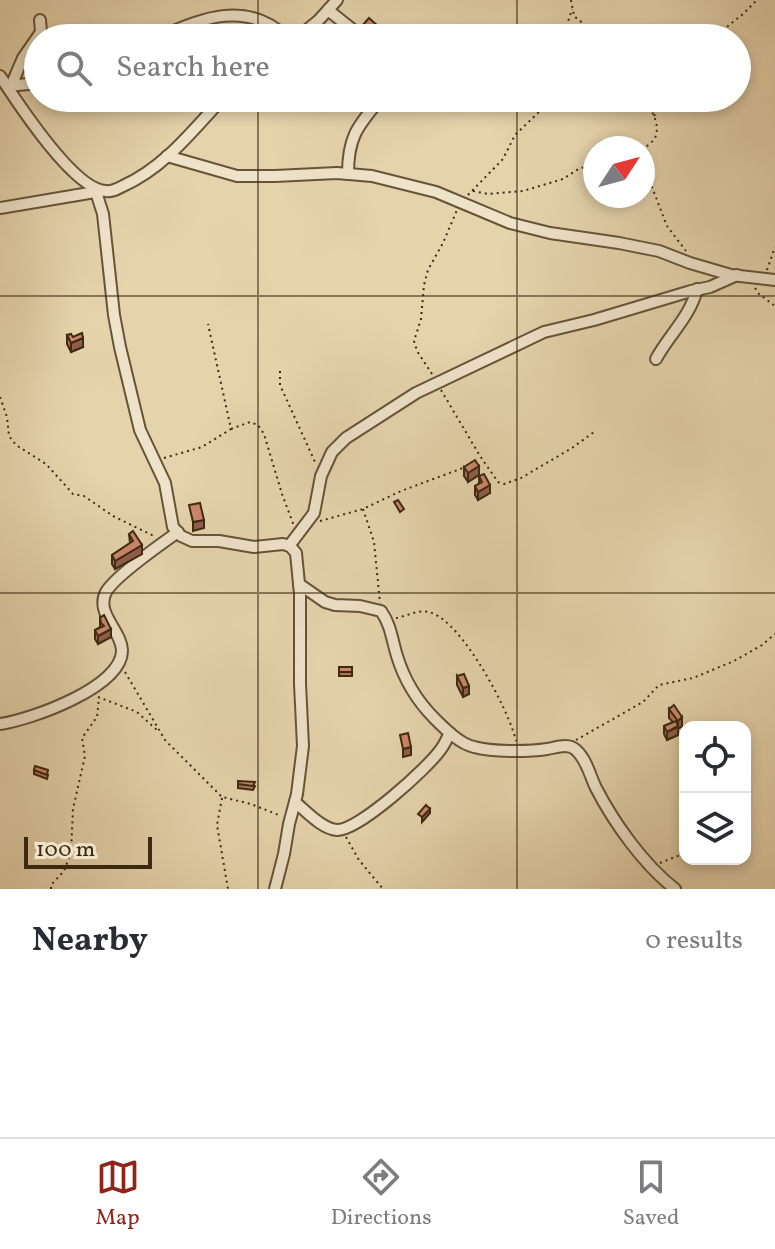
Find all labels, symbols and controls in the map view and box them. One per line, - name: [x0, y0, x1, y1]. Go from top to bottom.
- search box: [24, 24, 751, 112]
- icon: search: [52, 46, 96, 90]
- text: Search here: [116, 47, 270, 89]
- north arrow: [583, 136, 655, 208]
- map controls: [679, 721, 751, 865]
- button: locate: [679, 721, 751, 793]
- button: layers: [679, 793, 751, 865]
- scale bar: [24, 833, 152, 869]
- text: 100 m: [36, 835, 95, 866]
- text: Nearby: [32, 918, 148, 965]
- text: 0 results: [645, 923, 743, 959]
- tab: Map: [96, 1155, 140, 1234]
- tab: Directions: [331, 1155, 432, 1234]
- tab: Saved: [623, 1155, 679, 1234]

